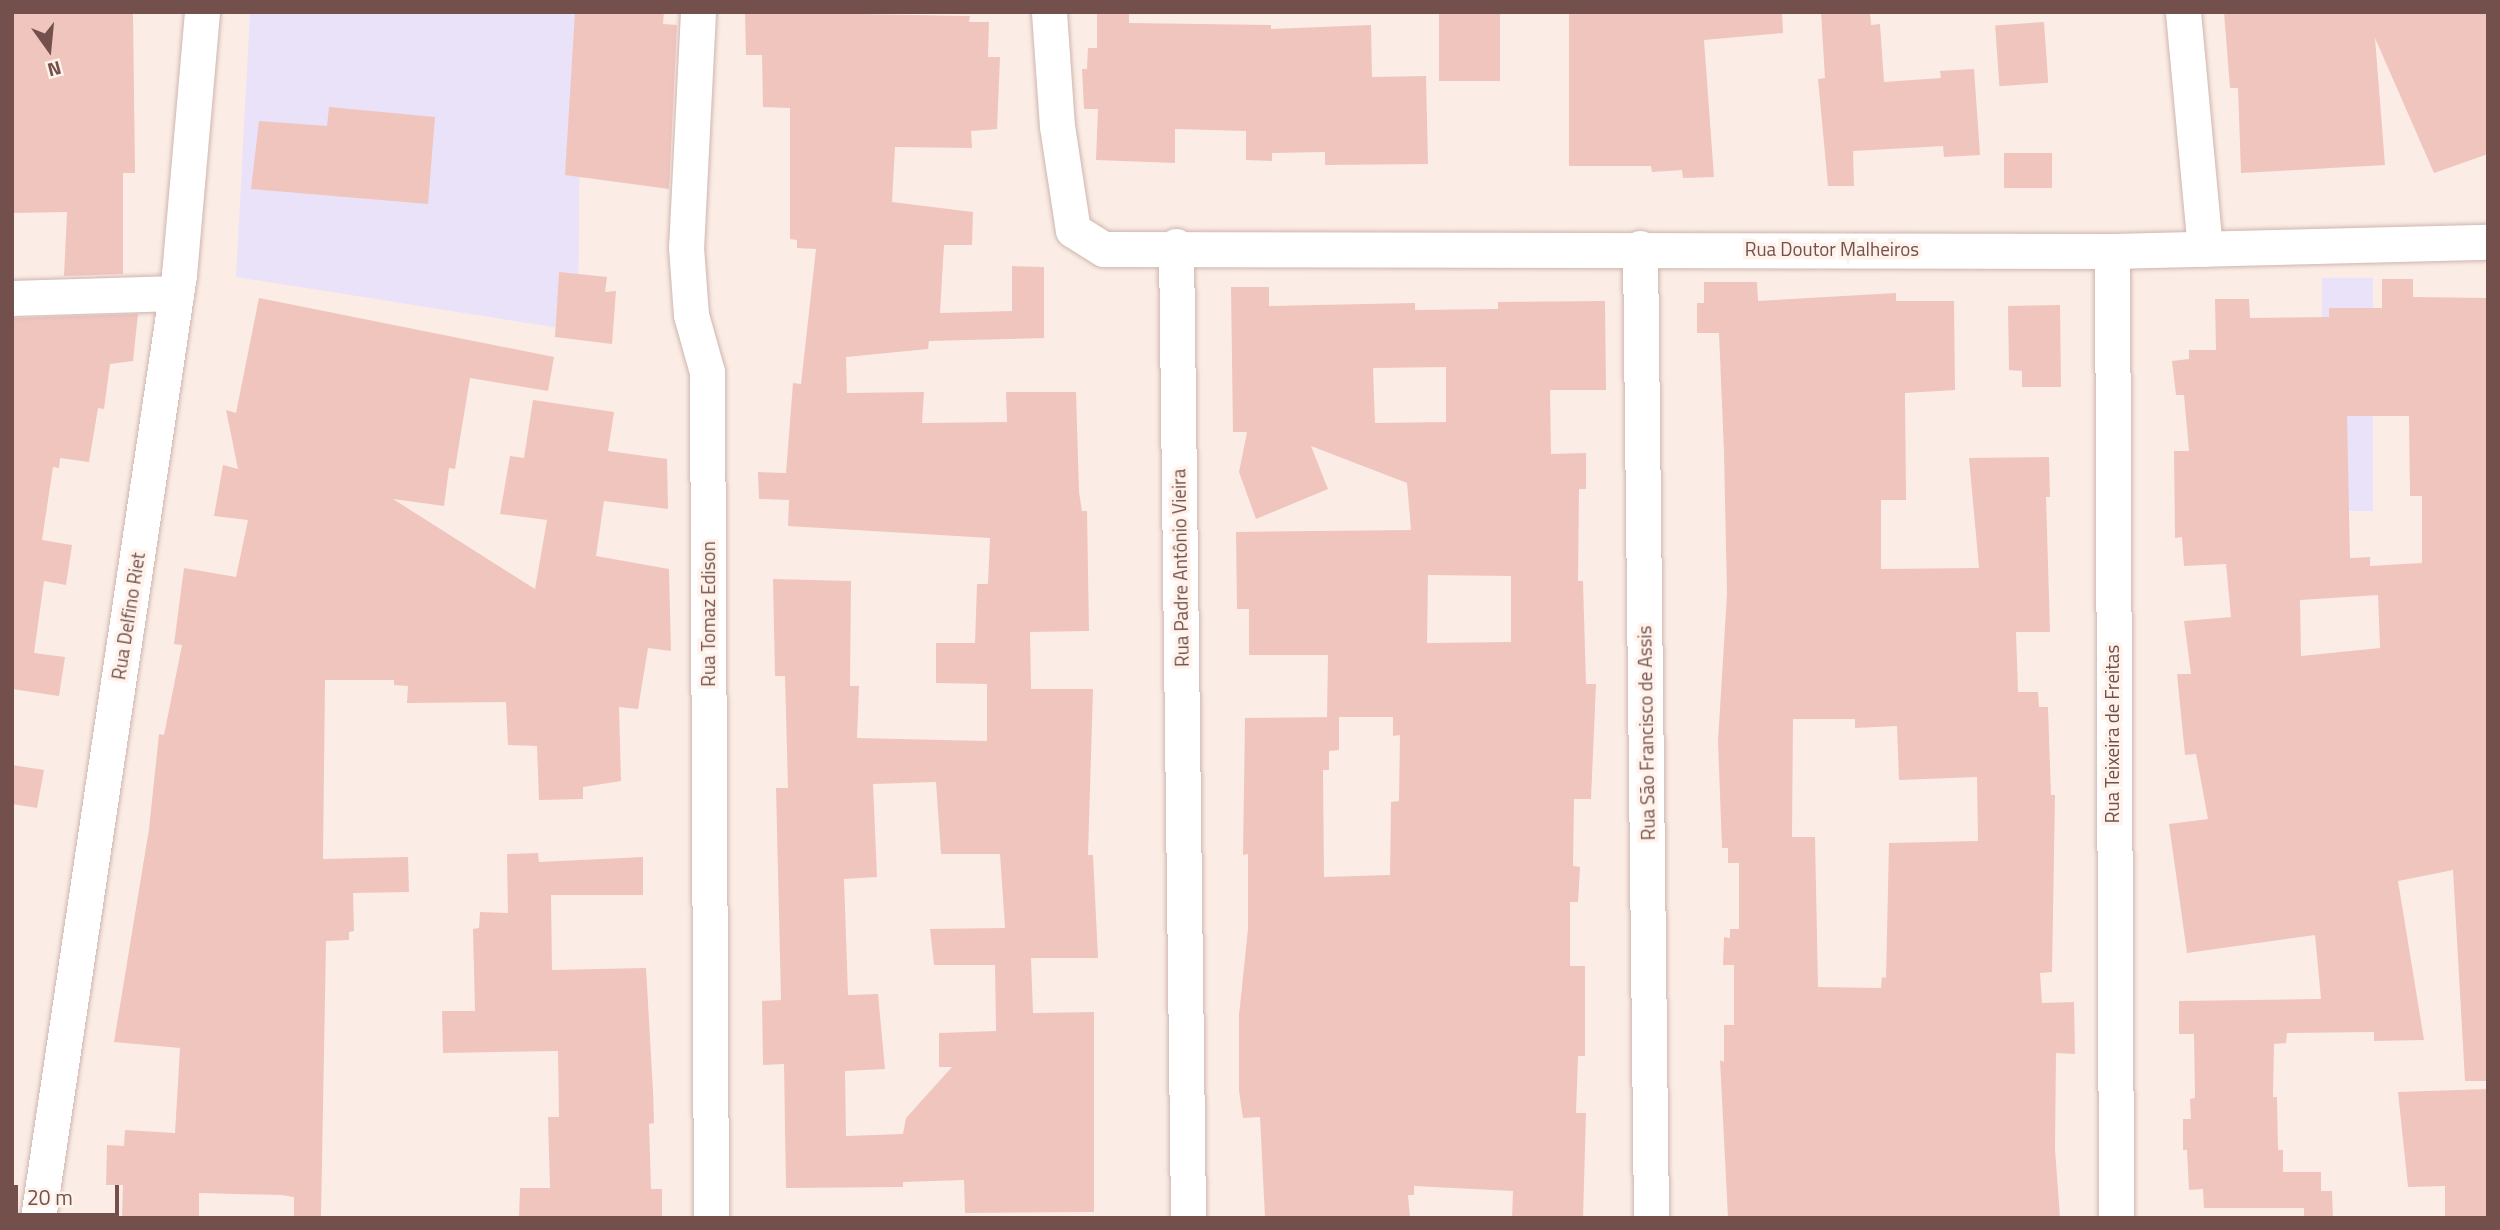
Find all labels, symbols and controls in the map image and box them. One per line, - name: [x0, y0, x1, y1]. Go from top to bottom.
- north arrow: [14, 14, 84, 84]
- text: N: [44, 54, 65, 85]
- street label: Rua Doutor Malheiros: [1745, 238, 1919, 260]
- street label: Rua Padre Antônio Vieira: [1167, 469, 1193, 667]
- street label: Rua Tomaz Edison: [697, 541, 719, 687]
- street label: Rua Delfino Riet: [107, 551, 149, 681]
- street label: Rua São Francisco de Assis: [1633, 625, 1659, 841]
- street label: Rua Teixeira de Freitas: [2101, 645, 2123, 823]
- scale bar: [18, 1170, 122, 1214]
- text: 20 m: [27, 1181, 73, 1213]

